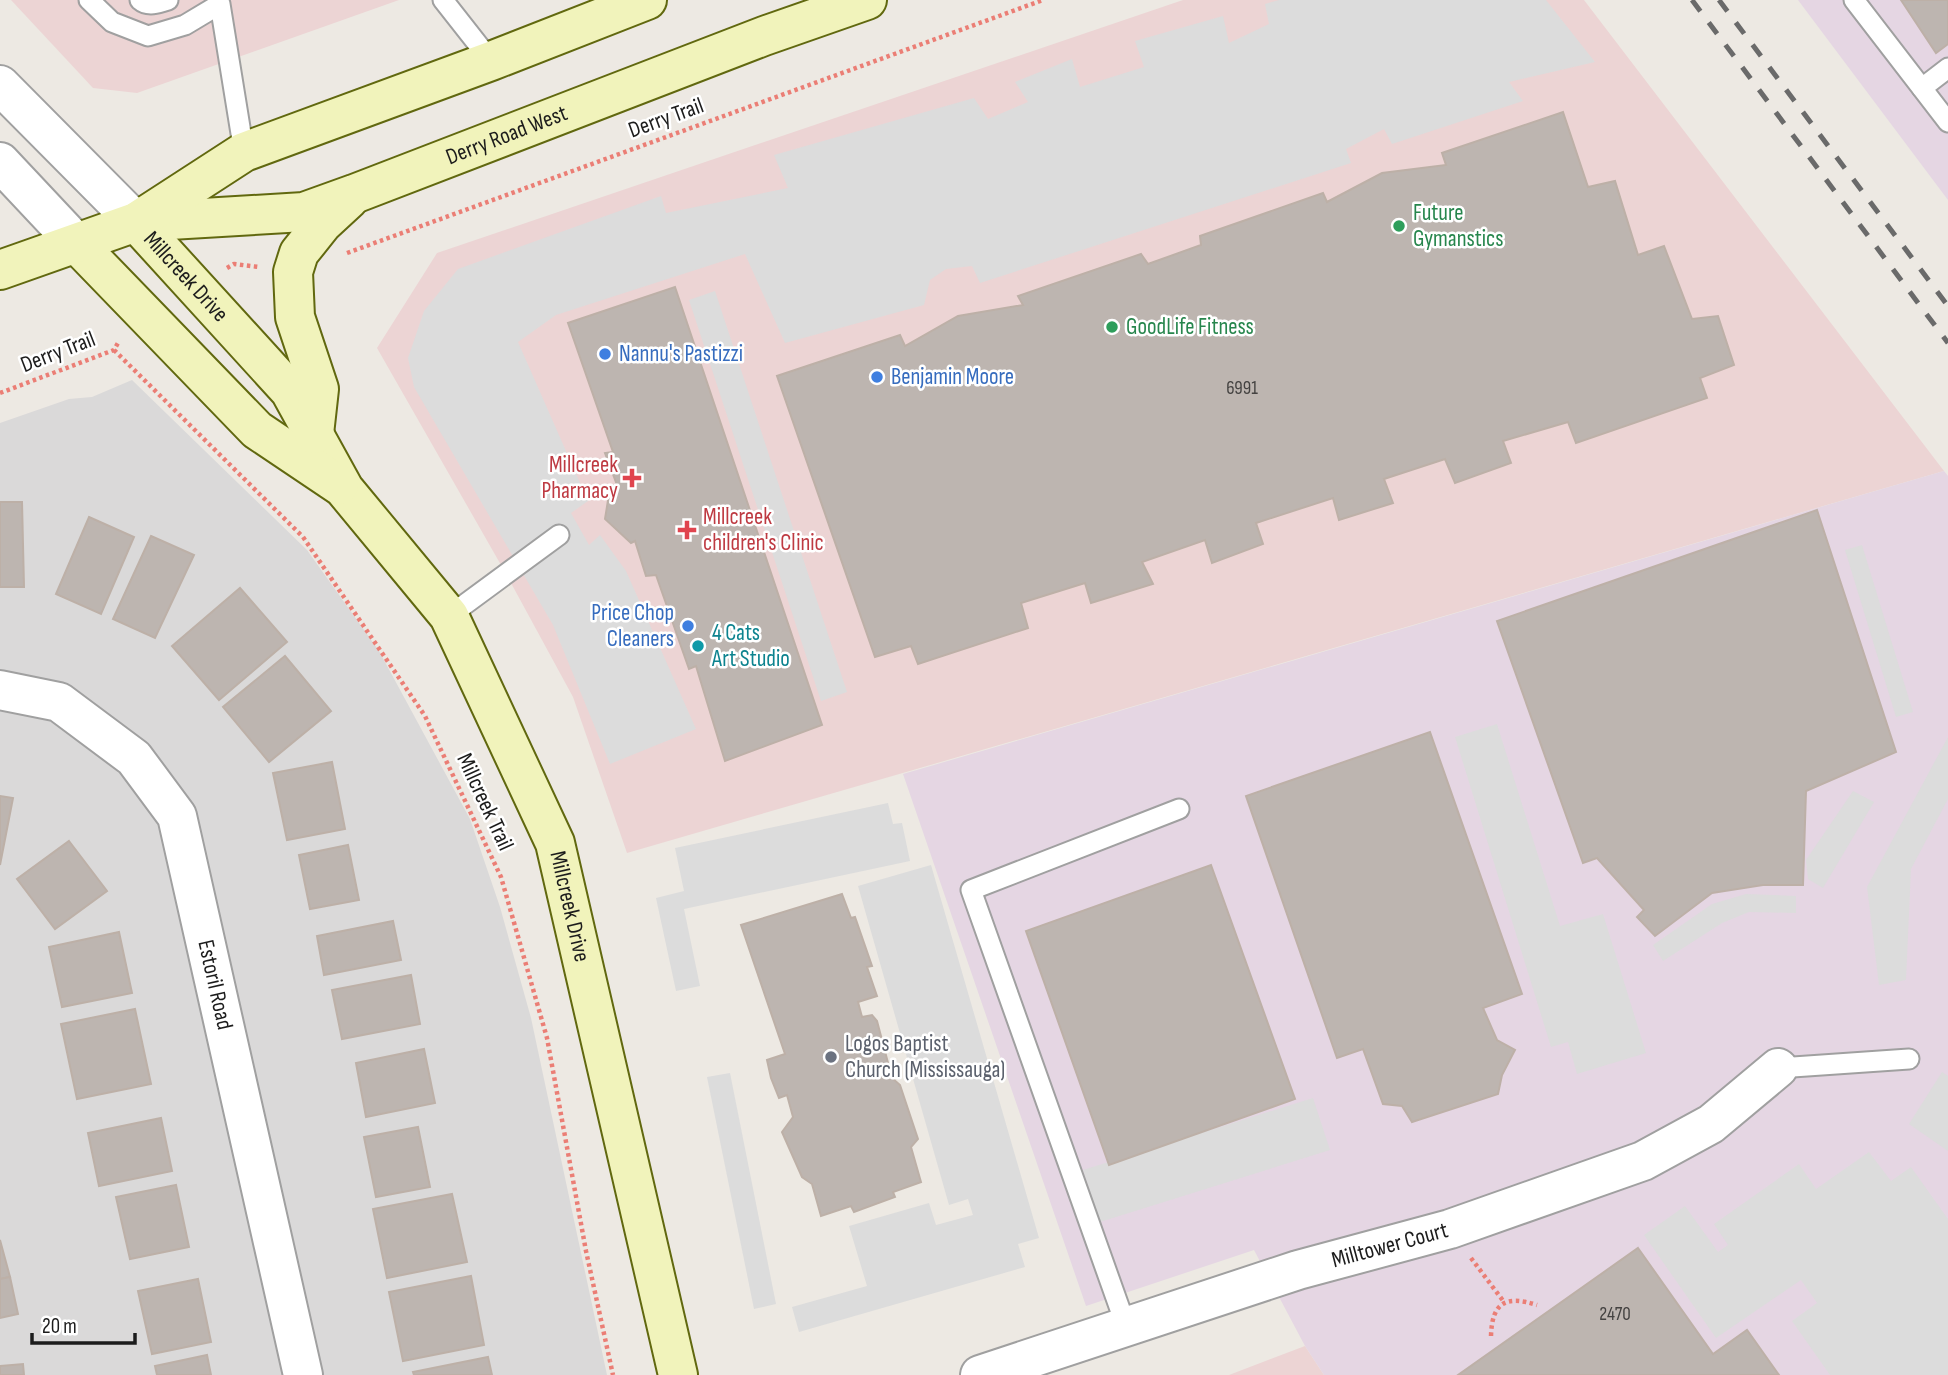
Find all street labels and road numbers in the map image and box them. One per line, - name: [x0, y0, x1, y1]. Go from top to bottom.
- street label: Derry Trail: [625, 92, 707, 144]
- street label: Derry Road West: [442, 99, 571, 171]
- street label: Millcreek Drive: [137, 226, 234, 328]
- street label: Derry Trail: [17, 325, 99, 379]
- street label: Millcreek Trail: [450, 749, 520, 855]
- street label: Millcreek Drive: [543, 848, 596, 965]
- street label: Estoril Road: [191, 937, 239, 1032]
- street label: Milltower Court: [1329, 1216, 1451, 1274]

